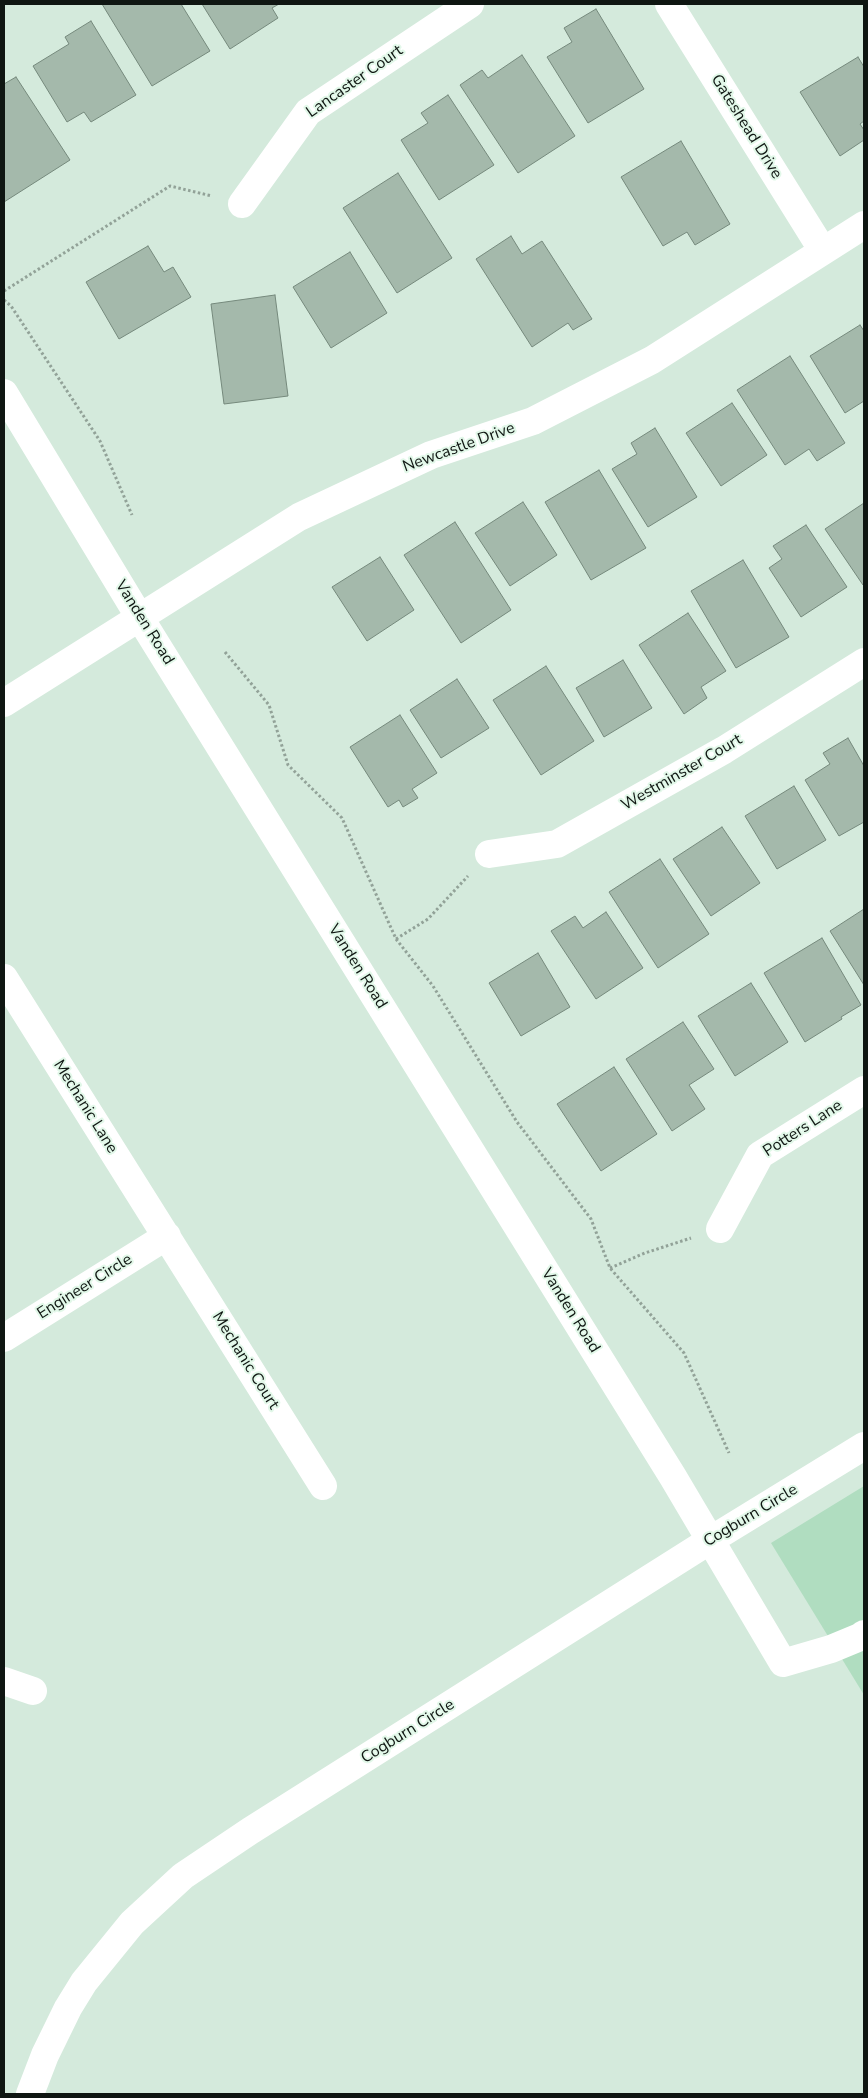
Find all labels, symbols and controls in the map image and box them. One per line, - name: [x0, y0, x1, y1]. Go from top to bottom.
- street label: Lancaster Court: [303, 42, 407, 122]
- street label: Gateshead Drive: [706, 71, 786, 183]
- street label: Newcastle Drive: [400, 419, 518, 477]
- street label: Vanden Road: [110, 577, 178, 669]
- street label: Westminster Court: [618, 731, 746, 815]
- street label: Vanden Road: [323, 921, 391, 1013]
- street label: Mechanic Lane: [49, 1057, 121, 1157]
- street label: Potters Lane: [760, 1096, 846, 1162]
- street label: Engineer Circle: [34, 1250, 136, 1324]
- street label: Vanden Road: [536, 1265, 604, 1357]
- street label: Mechanic Court: [207, 1309, 283, 1413]
- street label: Cogburn Circle: [700, 1480, 802, 1552]
- street label: Cogburn Circle: [358, 1696, 458, 1768]

